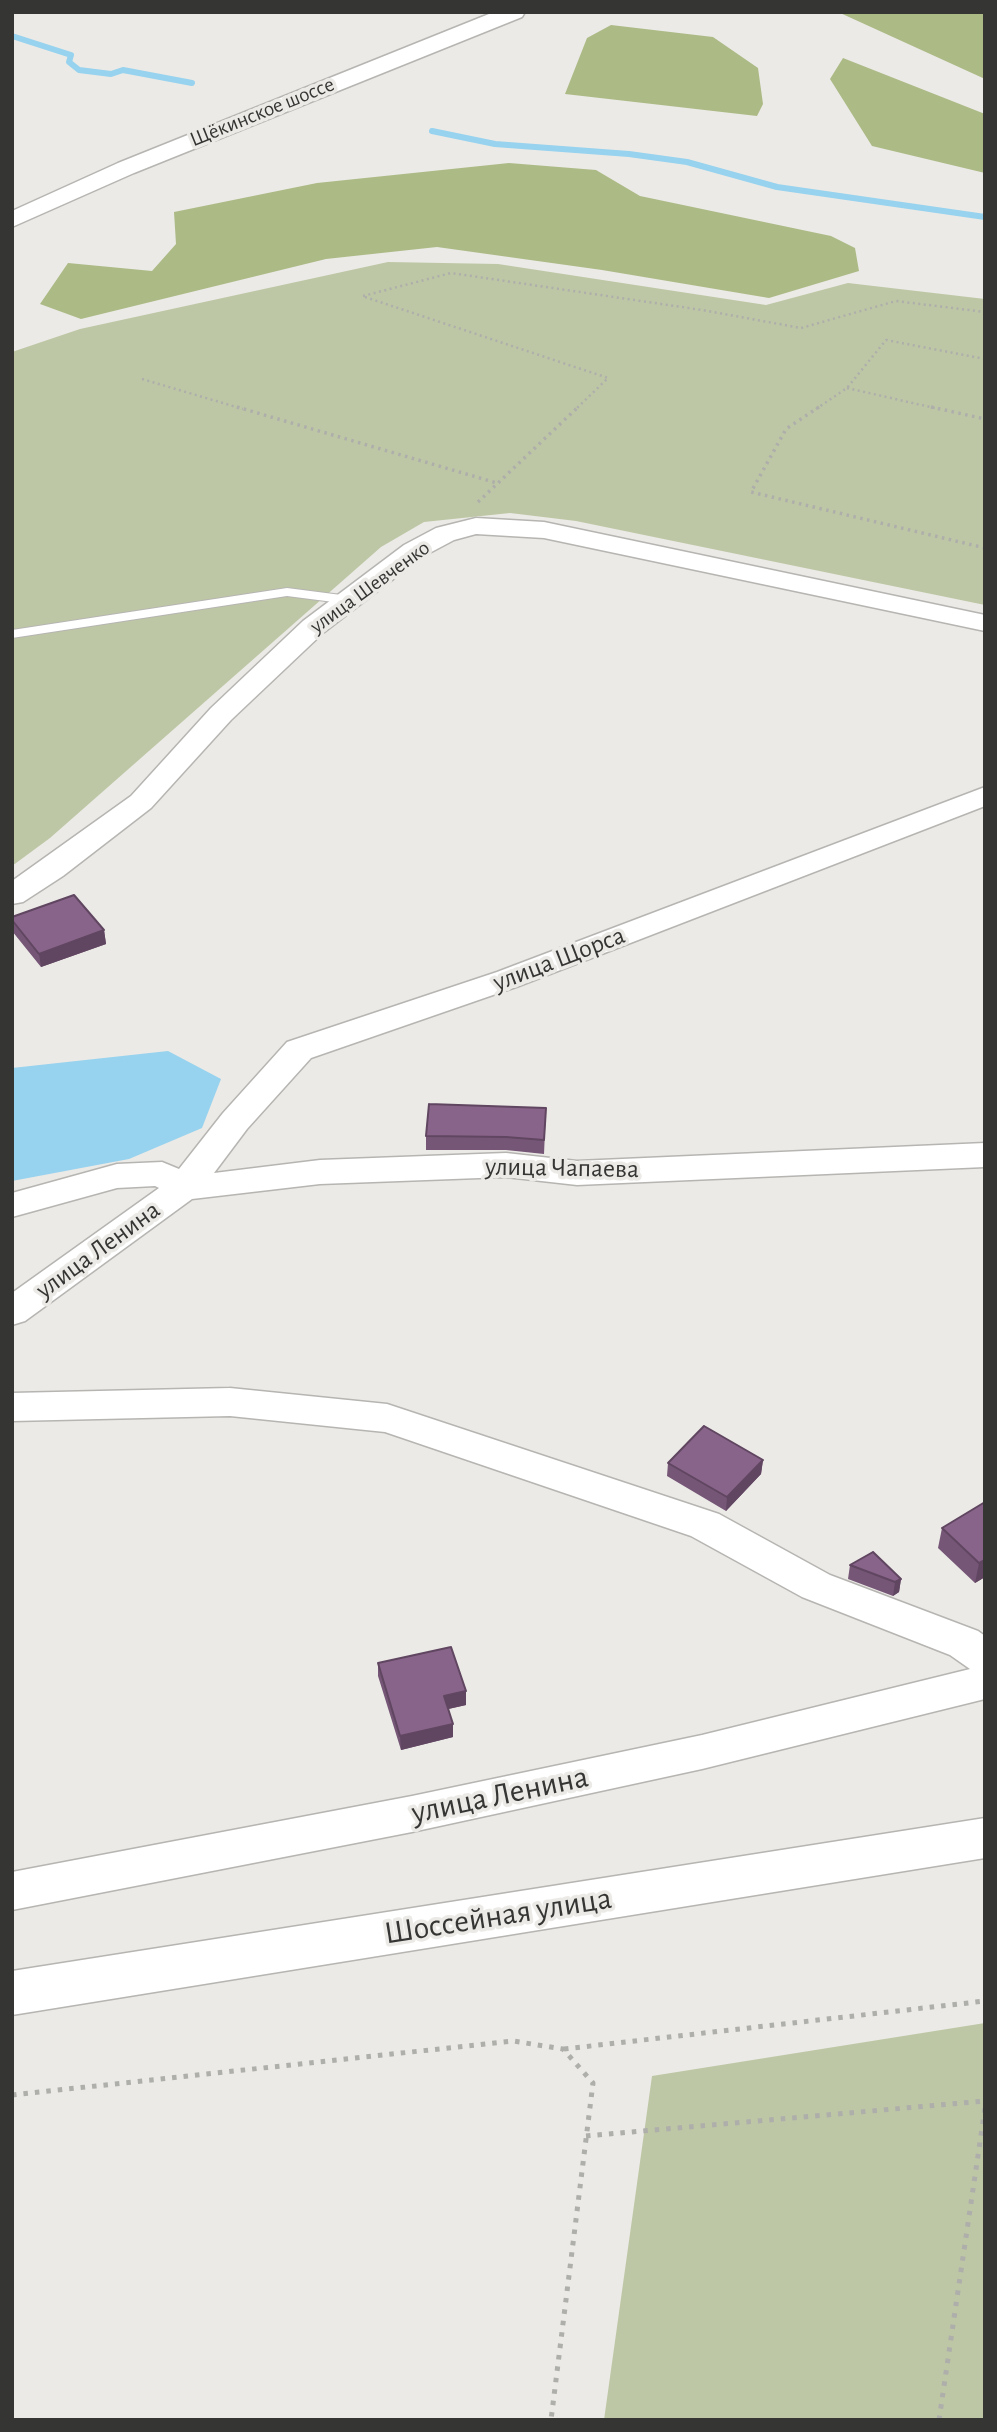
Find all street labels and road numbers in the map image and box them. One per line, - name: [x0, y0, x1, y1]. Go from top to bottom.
- street label: Щёкинское шоссе: [186, 72, 338, 152]
- street label: улица Шевченко: [305, 535, 435, 639]
- street label: улица Щорса: [489, 920, 629, 998]
- street label: улица Чапаева: [485, 1151, 639, 1185]
- street label: улица Ленина: [30, 1194, 166, 1306]
- street label: улица Ленина: [408, 1758, 592, 1832]
- street label: Шоссейная улица: [382, 1879, 614, 1953]

